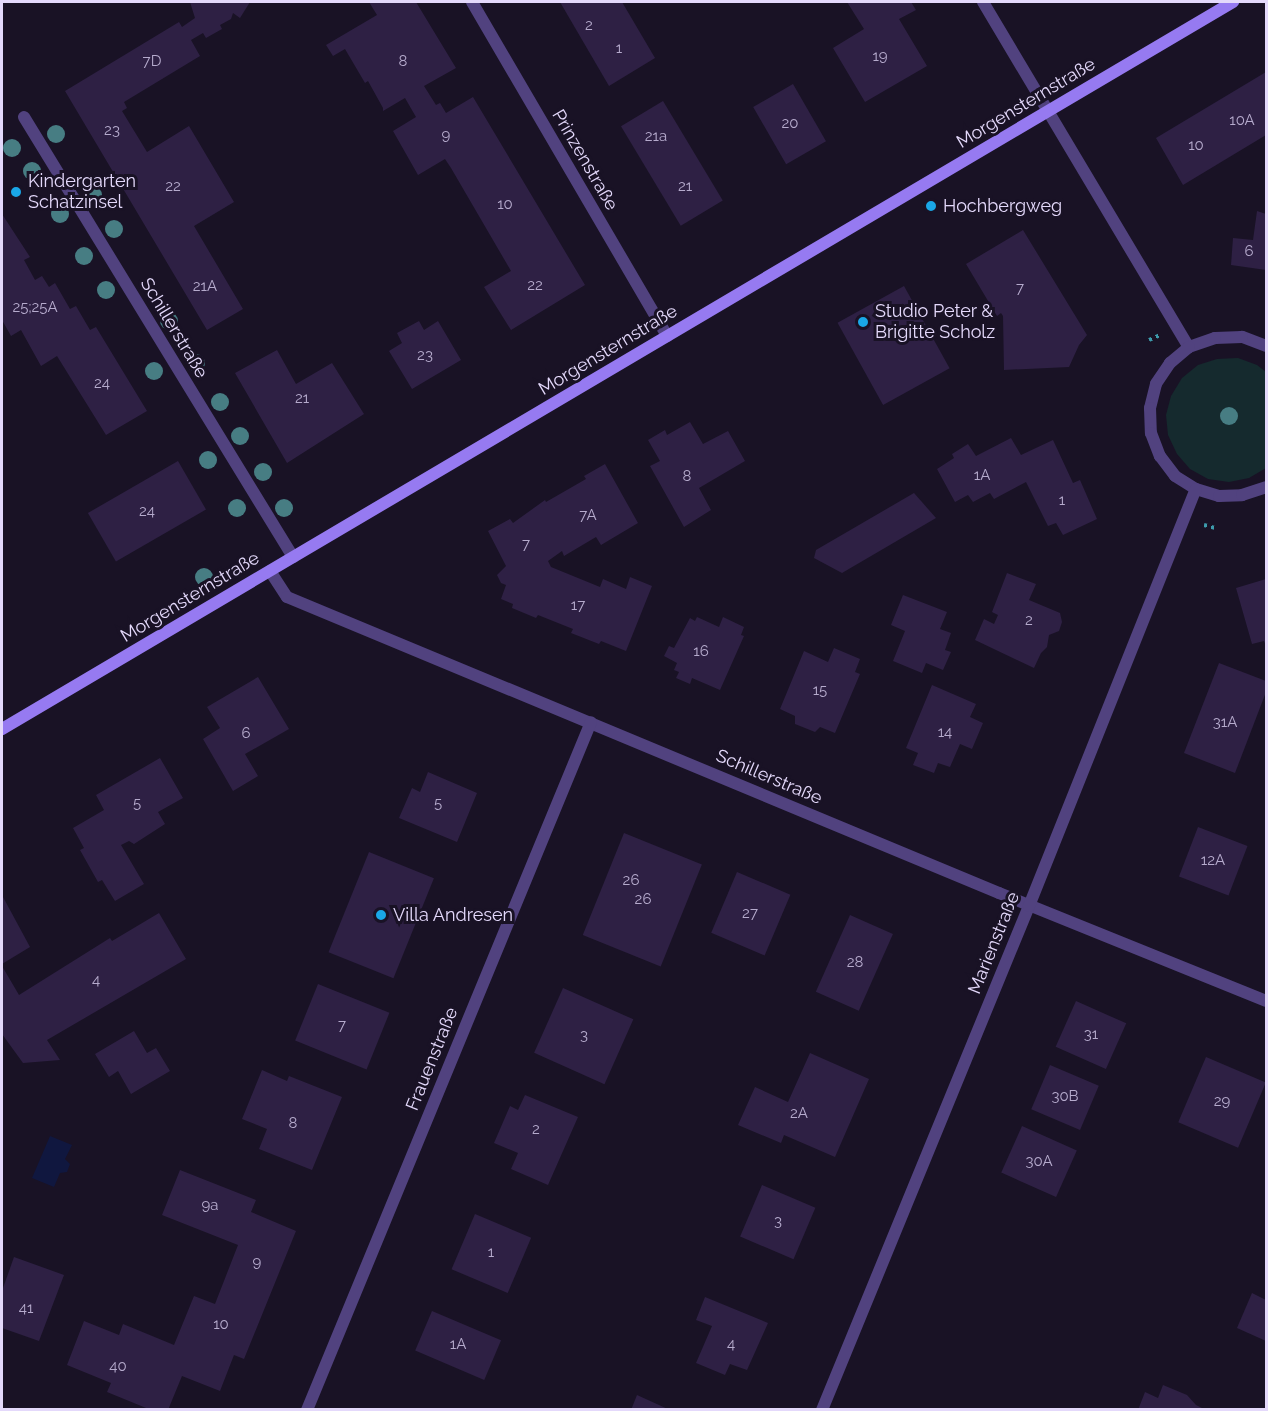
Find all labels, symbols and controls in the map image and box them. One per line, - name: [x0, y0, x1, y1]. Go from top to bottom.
- house number: 2: [585, 17, 593, 35]
- house number: 1: [616, 40, 622, 58]
- house number: 19: [872, 48, 888, 66]
- house number: 7D: [143, 53, 161, 71]
- house number: 8: [399, 53, 407, 71]
- street label: Morgensternstraße: [953, 53, 1099, 153]
- street label: Prinzenstraße: [547, 106, 623, 214]
- house number: 10A: [1229, 112, 1255, 130]
- house number: 20: [782, 115, 798, 133]
- house number: 23: [104, 122, 120, 140]
- house number: 9: [442, 127, 450, 145]
- house number: 21a: [645, 128, 667, 146]
- house number: 10: [1188, 137, 1204, 155]
- place label: Kindergarten Schatzinsel: [28, 171, 136, 213]
- house number: 22: [165, 178, 181, 196]
- house number: 21: [678, 178, 692, 196]
- marker: Kindergarten Schatzinsel: [9, 185, 23, 199]
- place label: Hochbergweg: [943, 195, 1062, 217]
- house number: 10: [497, 196, 513, 214]
- marker: Hochbergweg: [924, 199, 938, 213]
- house number: 6: [1244, 243, 1254, 261]
- street label: Schillerstraße: [136, 274, 212, 382]
- house number: 22: [527, 277, 543, 295]
- house number: 21A: [193, 278, 217, 296]
- house number: 7: [1016, 280, 1024, 298]
- house number: 25;25A: [12, 299, 58, 317]
- street label: Morgensternstraße: [535, 300, 681, 400]
- place label: Studio Peter & Brigitte Scholz: [875, 301, 995, 344]
- marker: Studio Peter & Brigitte Scholz: [856, 315, 870, 329]
- house number: 23: [417, 347, 433, 365]
- house number: 24: [94, 375, 110, 393]
- house number: 21: [295, 390, 309, 408]
- house number: 1A: [974, 467, 990, 485]
- house number: 8: [683, 468, 691, 486]
- house number: 1: [1059, 492, 1065, 510]
- house number: 24: [139, 503, 155, 521]
- house number: 7A: [579, 507, 597, 525]
- house number: 7: [522, 536, 530, 554]
- street label: Morgensternstraße: [117, 547, 263, 647]
- house number: 17: [571, 597, 585, 615]
- house number: 2: [1025, 612, 1033, 630]
- house number: 16: [693, 643, 709, 661]
- house number: 15: [813, 682, 827, 700]
- house number: 31A: [1213, 714, 1237, 732]
- house number: 14: [938, 724, 952, 742]
- house number: 6: [241, 725, 251, 743]
- street label: Schillerstraße: [713, 745, 825, 809]
- house number: 5: [133, 795, 141, 813]
- house number: 5: [434, 795, 442, 813]
- house number: 12A: [1201, 852, 1225, 870]
- house number: 26: [623, 872, 639, 890]
- street label: Marienstraße: [964, 889, 1024, 997]
- house number: 26: [635, 891, 651, 909]
- place label: Villa Andresen: [393, 904, 514, 926]
- house number: 27: [742, 905, 758, 923]
- marker: Villa Andresen: [374, 908, 388, 922]
- house number: 28: [847, 954, 863, 972]
- house number: 4: [92, 972, 100, 990]
- street label: Frauenstraße: [402, 1004, 462, 1114]
- house number: 7: [338, 1017, 346, 1035]
- house number: 31: [1084, 1026, 1098, 1044]
- house number: 3: [580, 1027, 588, 1045]
- house number: 30B: [1051, 1088, 1079, 1106]
- house number: 29: [1214, 1093, 1230, 1111]
- house number: 2A: [790, 1105, 808, 1123]
- house number: 8: [289, 1115, 297, 1133]
- house number: 2: [532, 1121, 540, 1139]
- house number: 30A: [1025, 1153, 1053, 1171]
- house number: 9a: [202, 1197, 218, 1215]
- house number: 3: [774, 1213, 782, 1231]
- house number: 1: [488, 1244, 494, 1262]
- house number: 9: [253, 1254, 261, 1272]
- house number: 41: [19, 1300, 33, 1318]
- house number: 10: [213, 1316, 229, 1334]
- house number: 1A: [450, 1336, 466, 1354]
- house number: 4: [727, 1336, 735, 1354]
- house number: 40: [109, 1358, 127, 1376]

